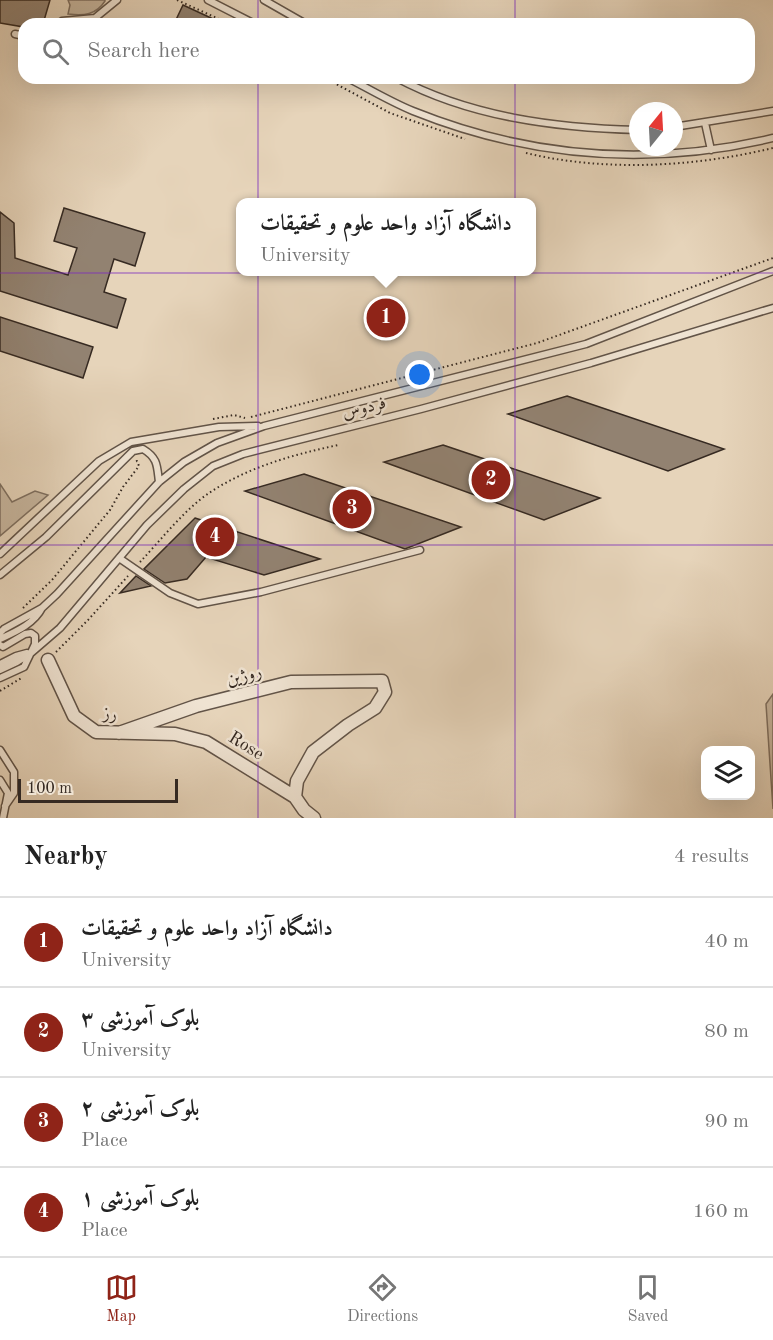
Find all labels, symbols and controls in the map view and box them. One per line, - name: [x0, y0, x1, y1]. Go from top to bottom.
- search box: [18, 18, 755, 84]
- icon: search: [39, 35, 72, 68]
- text: Search here: [87, 40, 200, 62]
- north arrow: [629, 102, 683, 156]
- popup: [236, 198, 536, 276]
- text: دانشگاه آزاد واحد علوم و تحقیقات: [260, 213, 512, 235]
- text: University: [260, 246, 351, 266]
- pin: 1: [366, 296, 406, 340]
- your location: [405, 360, 434, 389]
- street label: فردوس: [340, 394, 388, 424]
- pin: 2: [472, 458, 510, 502]
- pin: 3: [332, 486, 372, 532]
- pin: 4: [196, 514, 234, 560]
- street label: روژین: [224, 663, 264, 690]
- street label: رز: [100, 704, 118, 725]
- street label: Rose: [225, 728, 267, 764]
- map controls: [701, 746, 755, 800]
- button: layers: [701, 746, 755, 800]
- scale bar: [18, 776, 178, 804]
- text: 100 m: [27, 781, 72, 797]
- text: Nearby: [24, 844, 108, 870]
- text: 4 results: [674, 847, 749, 867]
- text: دانشگاه آزاد واحد علوم و تحقیقات: [81, 918, 333, 940]
- text: 1: [38, 932, 49, 952]
- text: 40 m: [704, 932, 749, 952]
- text: University: [81, 951, 172, 971]
- text: بلوک آموزشی ۳: [81, 1008, 200, 1030]
- text: 2: [38, 1022, 49, 1042]
- text: 80 m: [704, 1022, 749, 1042]
- text: University: [81, 1041, 172, 1061]
- text: بلوک آموزشی ۲: [81, 1098, 200, 1120]
- text: 3: [38, 1112, 49, 1132]
- text: 90 m: [704, 1112, 749, 1132]
- text: Place: [81, 1131, 128, 1151]
- text: بلوک آموزشی ۱: [81, 1188, 200, 1210]
- text: 4: [38, 1202, 49, 1222]
- text: 160 m: [693, 1202, 749, 1222]
- text: Place: [81, 1221, 128, 1241]
- tab: Map: [105, 1271, 138, 1327]
- tab: Directions: [347, 1271, 418, 1327]
- tab: Saved: [628, 1271, 668, 1327]

